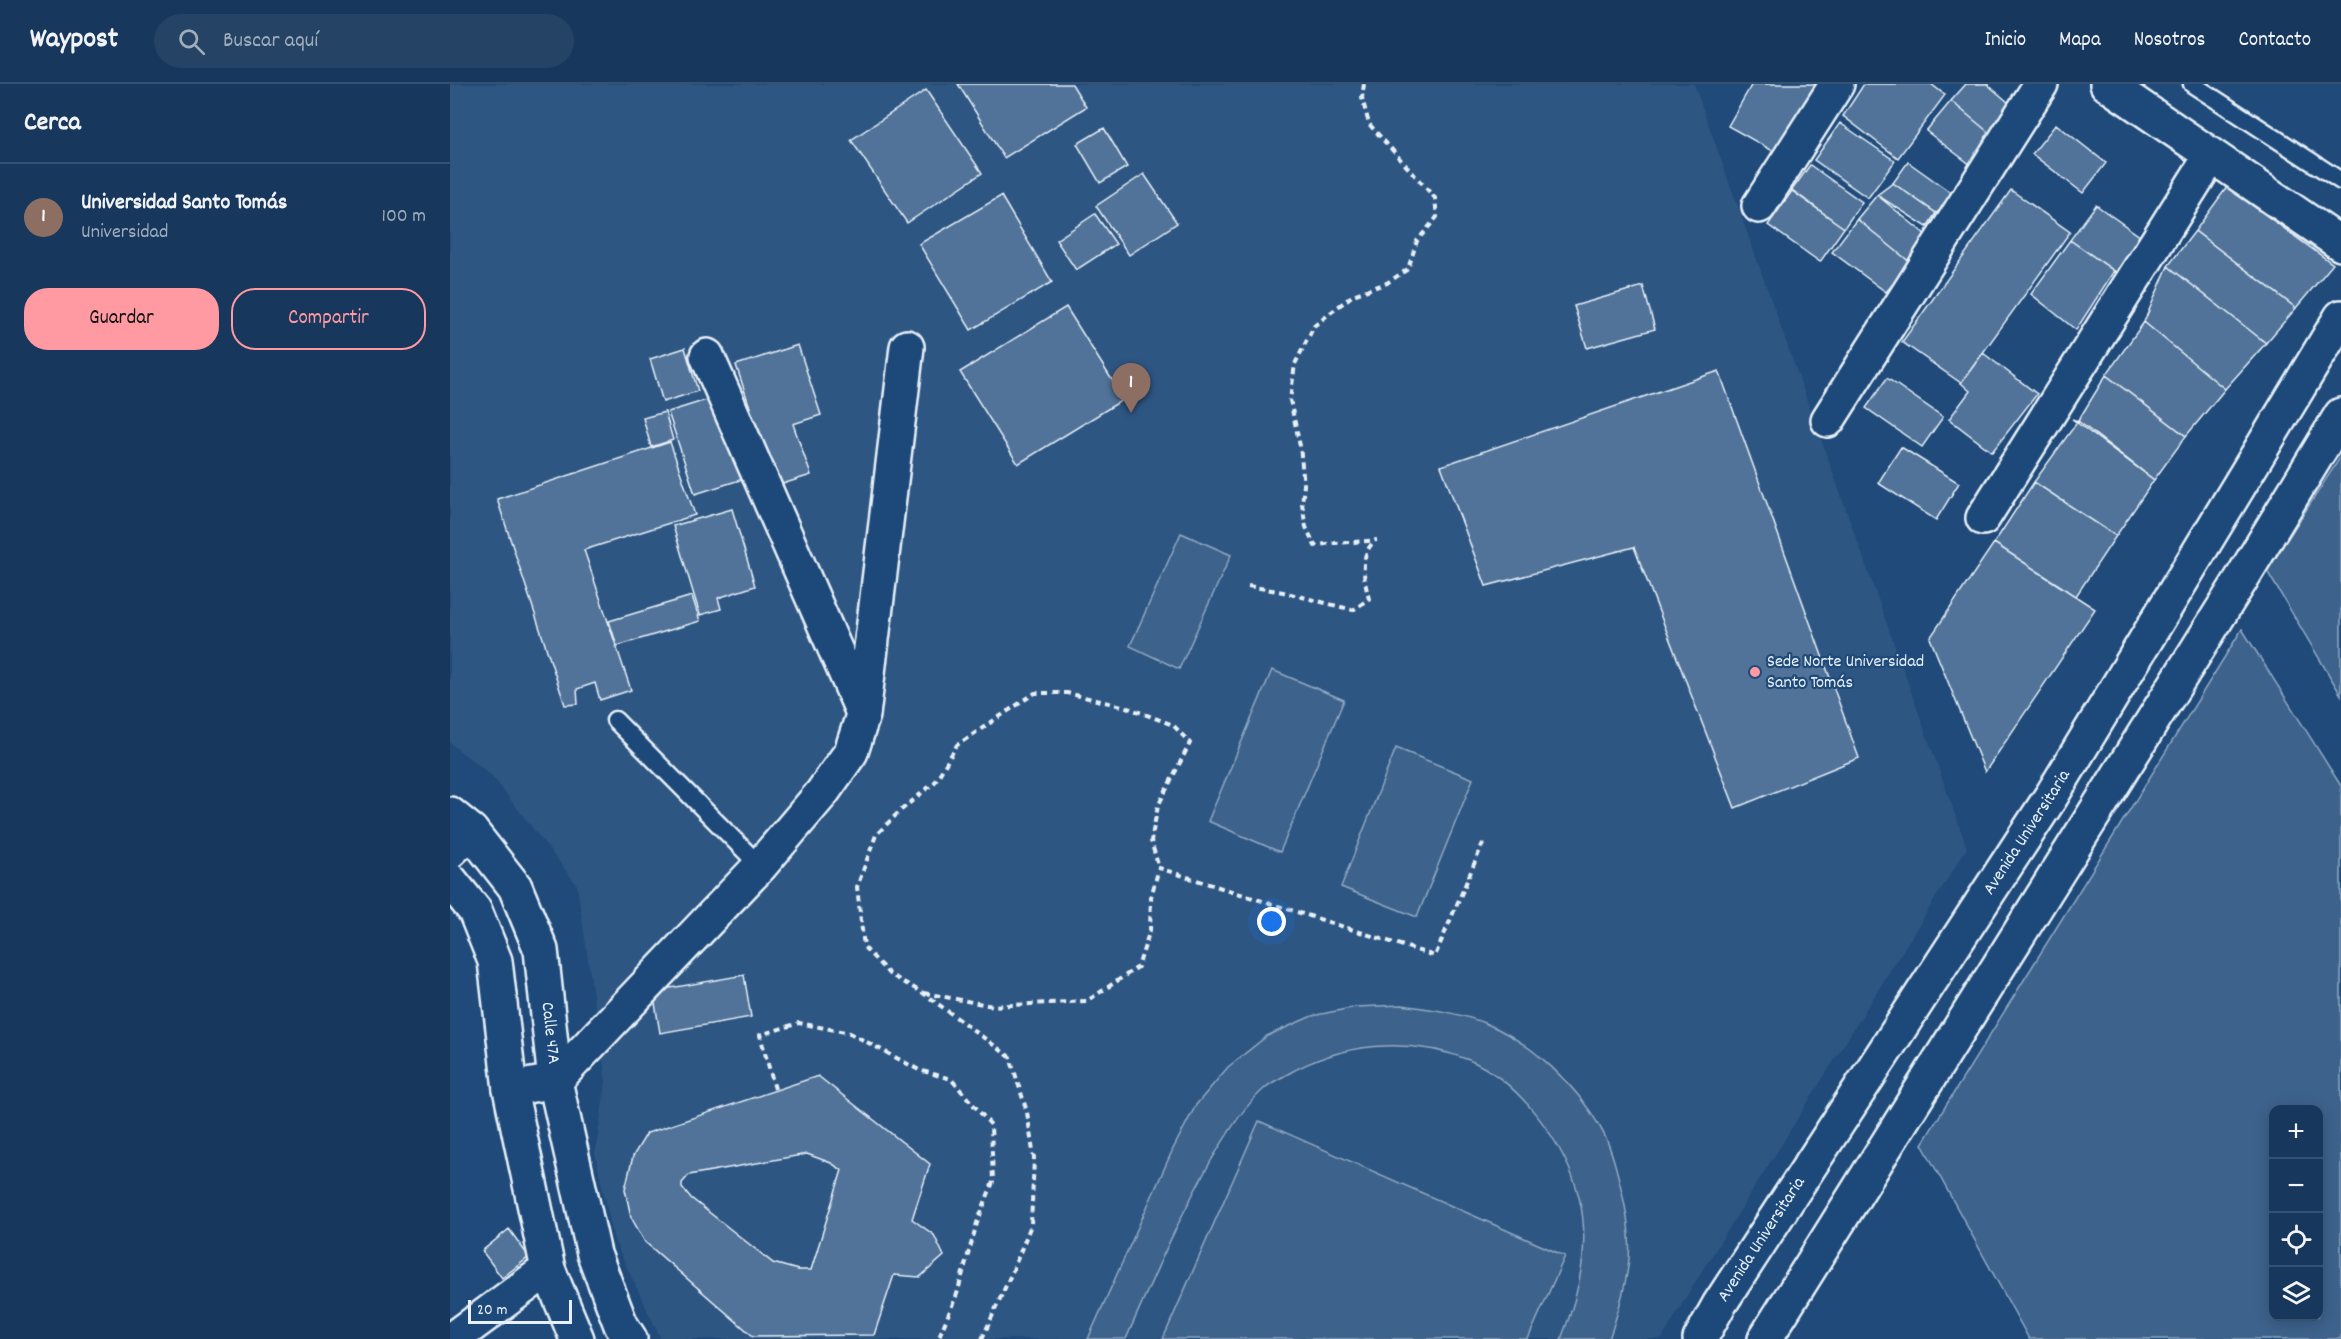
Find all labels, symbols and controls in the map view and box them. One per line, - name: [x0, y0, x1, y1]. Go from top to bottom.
- search box: [154, 14, 574, 68]
- text: Waypost: [30, 21, 118, 61]
- icon: search: [175, 25, 208, 58]
- text: Buscar aquí: [223, 26, 318, 57]
- text: Inicio: [1984, 26, 2026, 56]
- text: Mapa: [2059, 26, 2101, 56]
- text: Nosotros: [2134, 26, 2205, 56]
- text: Contacto: [2238, 26, 2311, 56]
- text: Cerca: [24, 105, 81, 142]
- text: Universidad Santo Tomás: [81, 188, 287, 219]
- text: 1: [41, 203, 46, 231]
- text: 100 m: [382, 203, 426, 231]
- text: Universidad: [81, 219, 168, 247]
- button: Guardar: [24, 288, 219, 350]
- button: Compartir: [231, 288, 426, 350]
- pin: 1: [1112, 364, 1150, 413]
- place label: Sede Norte Universidad Santo Tomás: [1767, 650, 1924, 696]
- marker: Sede Norte Universidad Santo Tomás: [1748, 665, 1762, 679]
- street label: Avenida Universitaria: [1977, 765, 2077, 900]
- your location: [1257, 907, 1286, 936]
- street label: Calle 47A: [534, 1001, 566, 1066]
- map controls: [2269, 1105, 2323, 1321]
- button: +: [2269, 1105, 2323, 1159]
- button: −: [2269, 1159, 2323, 1213]
- street label: Avenida Universitaria: [1712, 1172, 1812, 1307]
- button: locate: [2269, 1213, 2323, 1267]
- button: layers: [2269, 1267, 2323, 1321]
- scale bar: [468, 1297, 572, 1324]
- text: 20 m: [477, 1299, 507, 1322]

